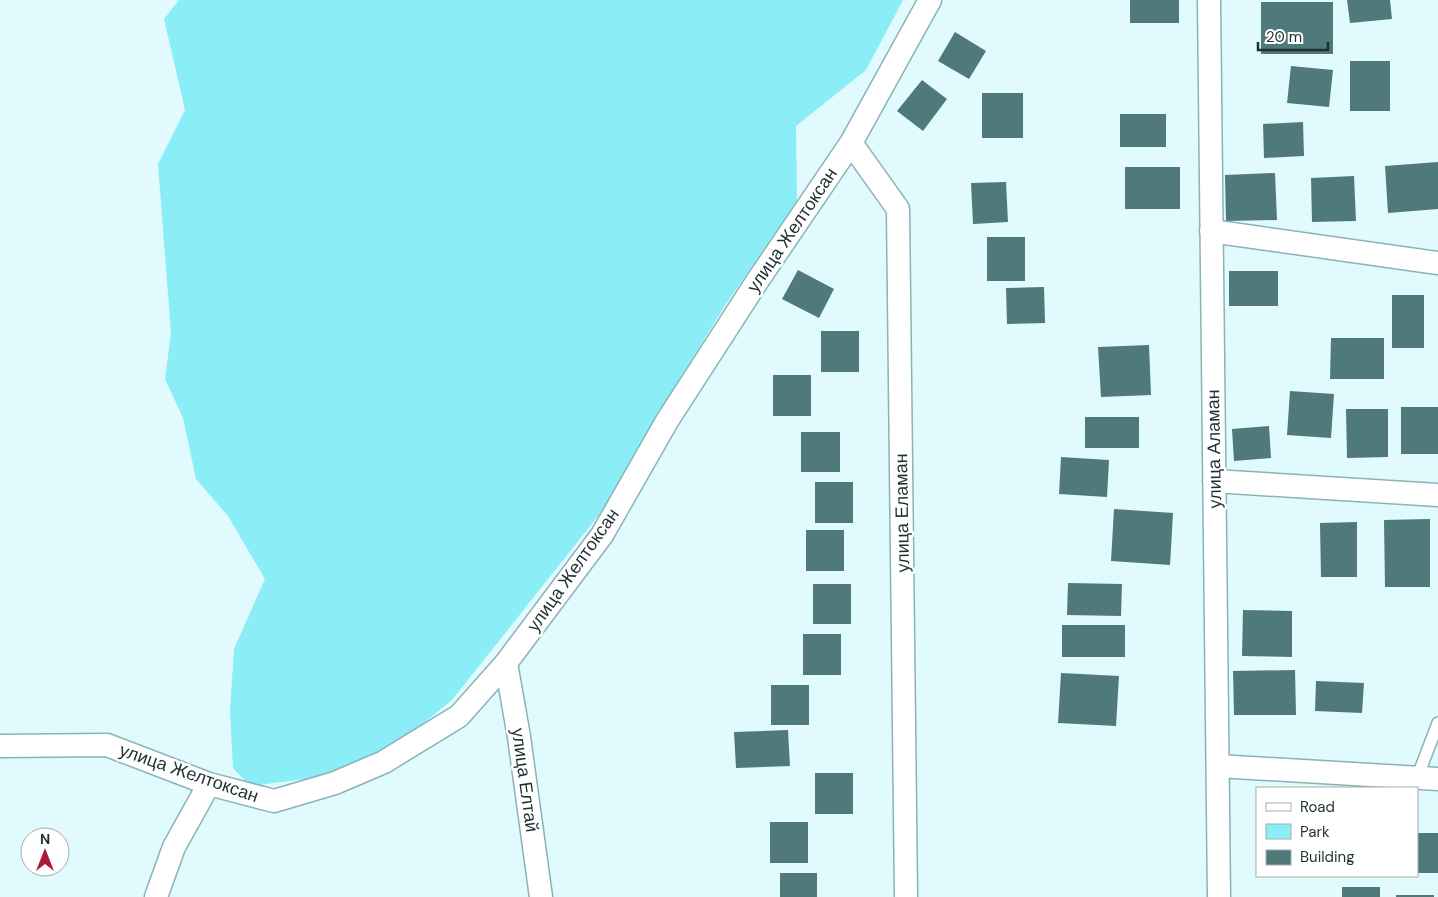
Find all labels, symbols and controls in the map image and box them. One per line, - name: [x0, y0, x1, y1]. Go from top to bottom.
- scale bar: [1258, 20, 1328, 52]
- text: 20 m: [1266, 27, 1302, 47]
- street label: улица Желтоксан: [741, 163, 843, 297]
- street label: улица Аламан: [1201, 389, 1227, 509]
- street label: улица Еламан: [889, 453, 915, 573]
- street label: улица Желтоксан: [521, 503, 625, 637]
- street label: улица Елтай: [506, 726, 544, 834]
- street label: улица Желтоксан: [116, 738, 262, 808]
- legend: [1256, 787, 1418, 877]
- text: Road: [1300, 797, 1335, 817]
- text: Park: [1300, 822, 1330, 842]
- north arrow: [20, 827, 70, 877]
- text: N: [40, 830, 50, 848]
- text: Building: [1300, 847, 1355, 867]

